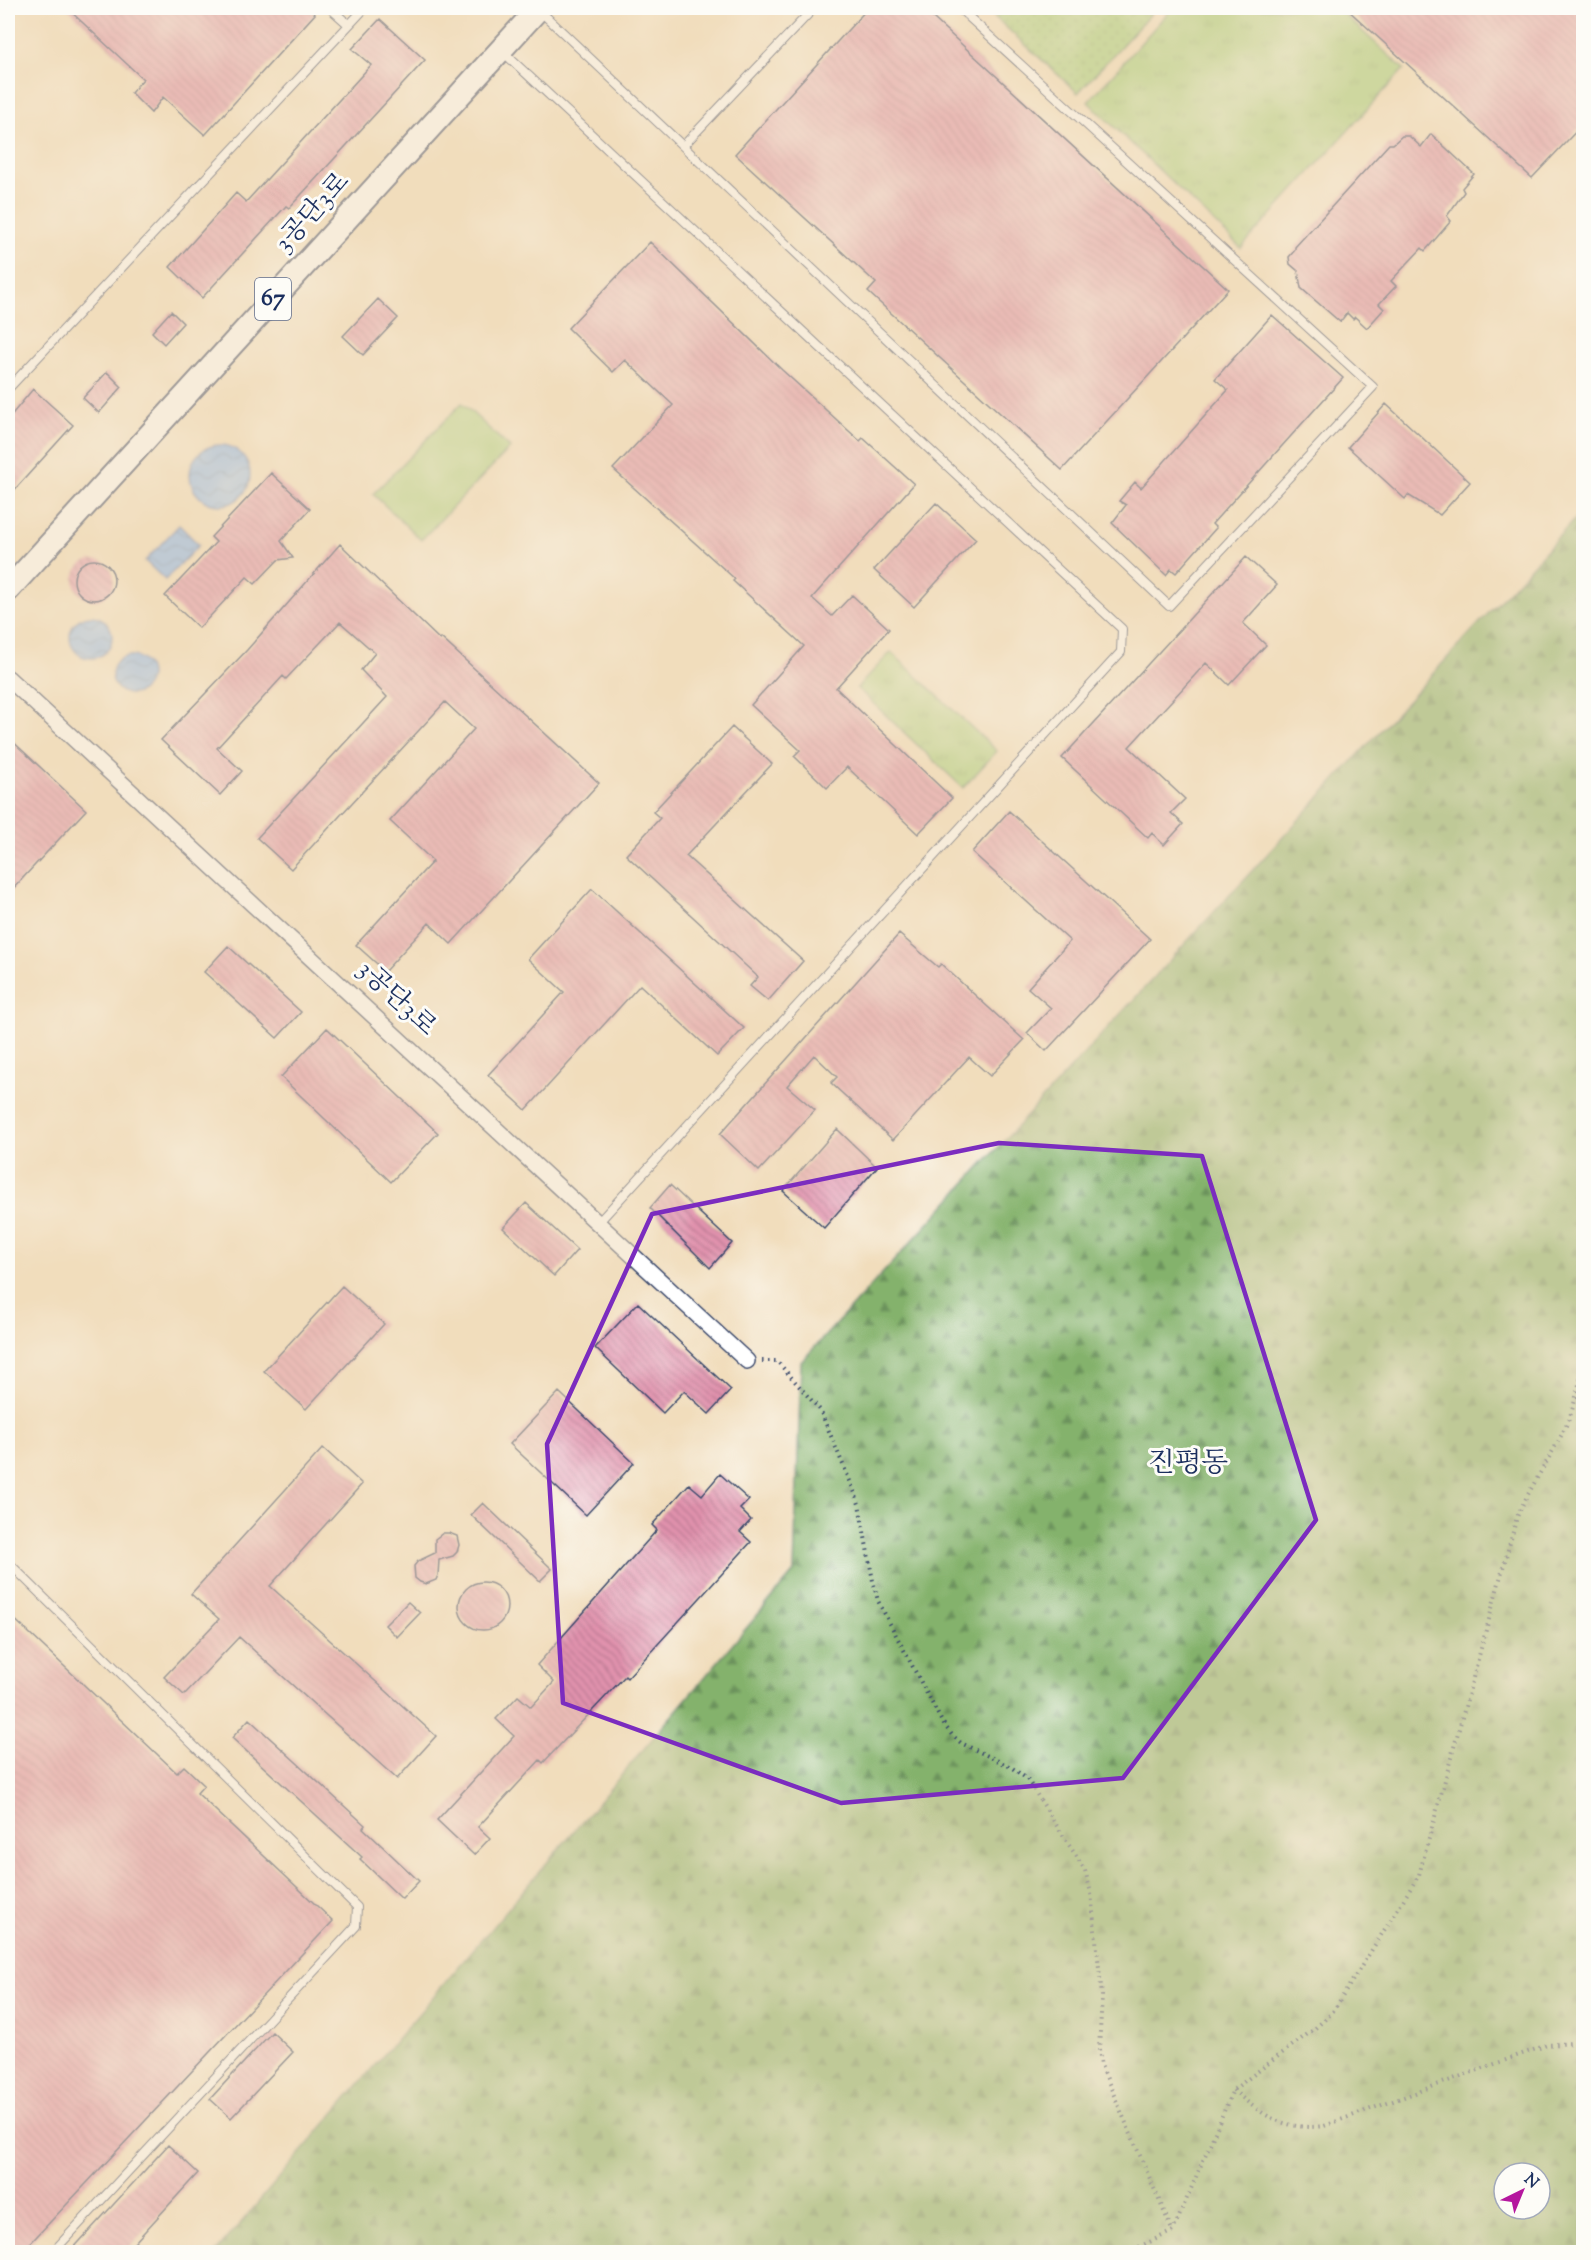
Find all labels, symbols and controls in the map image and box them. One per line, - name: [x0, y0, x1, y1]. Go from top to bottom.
- street label: 3공단3로: [267, 165, 359, 261]
- road number: 67: [255, 278, 291, 320]
- street label: 3공단3로: [348, 953, 444, 1045]
- district label: 진평동: [1147, 1444, 1229, 1484]
- north arrow: [1492, 2161, 1552, 2221]
- text: N: [1518, 2169, 1543, 2195]

